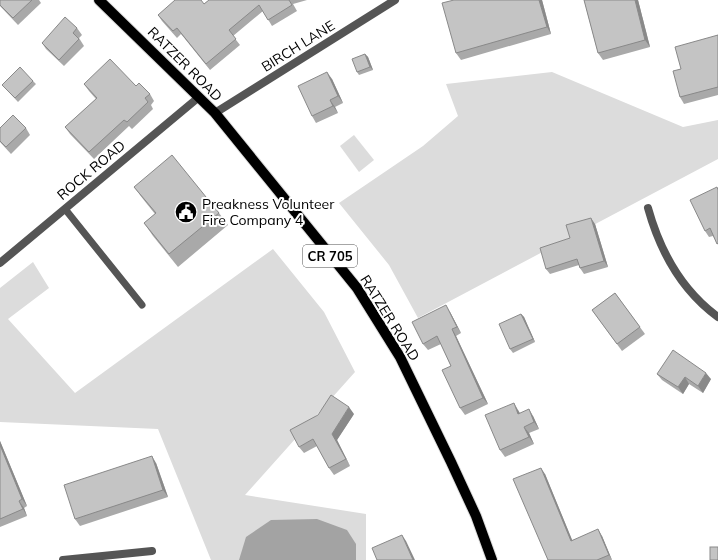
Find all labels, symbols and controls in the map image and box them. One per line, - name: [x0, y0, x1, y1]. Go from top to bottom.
- street label: BIRCH LANE: [258, 16, 338, 76]
- street label: RATZER ROAD: [144, 23, 226, 105]
- street label: ROCK ROAD: [53, 136, 129, 204]
- place label: Preakness Volunteer Fire Company 4: [202, 195, 335, 229]
- public building icon: Preakness Volunteer Fire Company 4: [173, 199, 199, 225]
- road number: CR 705: [303, 245, 357, 267]
- street label: RATZER ROAD: [356, 272, 424, 364]

